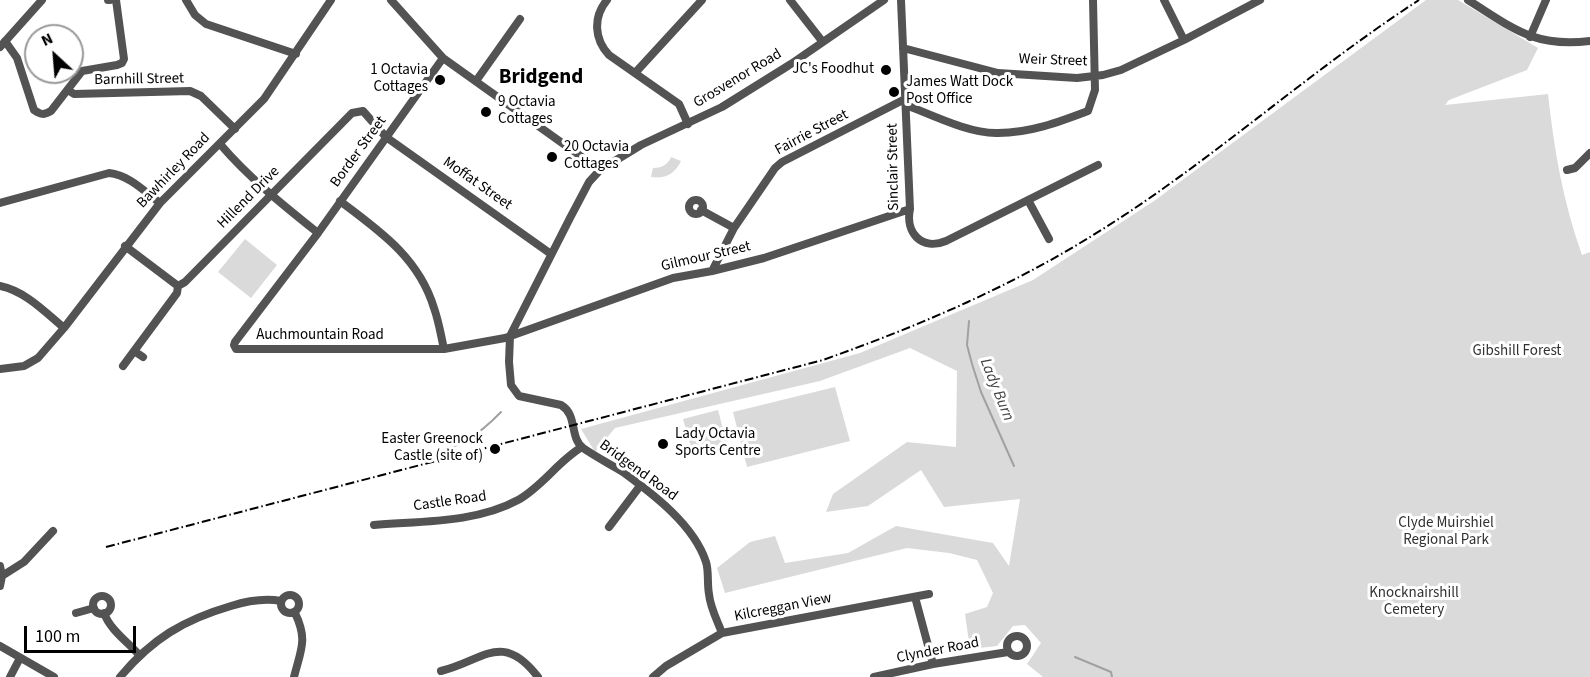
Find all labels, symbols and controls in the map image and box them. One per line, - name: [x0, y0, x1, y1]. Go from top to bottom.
- north arrow: [24, 24, 84, 84]
- text: N: [37, 27, 57, 52]
- street label: Grosvenor Road: [691, 46, 785, 112]
- street label: Weir Street: [1018, 51, 1088, 71]
- place label: JC's Foodhut: [792, 61, 874, 79]
- place label: 1 Octavia Cottages: [370, 62, 428, 97]
- marker: JC's Foodhut: [879, 63, 893, 77]
- district label: Bridgend: [499, 65, 583, 91]
- street label: Barnhill Street: [94, 70, 184, 90]
- marker: 1 Octavia Cottages: [433, 73, 447, 87]
- place label: James Watt Dock Post Office: [906, 74, 1013, 109]
- marker: James Watt Dock Post Office: [887, 85, 901, 99]
- place label: 9 Octavia Cottages: [498, 94, 556, 129]
- marker: 9 Octavia Cottages: [479, 105, 493, 119]
- street label: Fairrie Street: [772, 106, 852, 160]
- street label: Border Street: [327, 113, 391, 191]
- street label: Sinclair Street: [884, 123, 904, 211]
- street label: Bawhirley Road: [134, 130, 214, 212]
- place label: 20 Octavia Cottages: [564, 139, 629, 174]
- marker: 20 Octavia Cottages: [545, 150, 559, 164]
- street label: Moffat Street: [439, 154, 515, 214]
- street label: Hillend Drive: [214, 163, 284, 233]
- street label: Gilmour Street: [660, 238, 752, 276]
- street label: Auchmountain Road: [256, 327, 384, 345]
- park label: Gibshill Forest: [1473, 343, 1561, 361]
- water label: Lady Burn: [975, 356, 1017, 424]
- place label: Lady Octavia Sports Centre: [675, 426, 761, 461]
- place label: Easter Greenock Castle (site of): [381, 431, 483, 466]
- street label: Bridgend Road: [595, 437, 681, 505]
- marker: Lady Octavia Sports Centre: [656, 437, 670, 451]
- marker: Easter Greenock Castle (site of): [488, 442, 502, 456]
- street label: Castle Road: [412, 488, 488, 516]
- park label: Clyde Muirshiel Regional Park: [1398, 515, 1494, 550]
- park label: Knocknairshill Cemetery: [1369, 585, 1459, 620]
- street label: Kilcreggan View: [733, 590, 833, 626]
- scale bar: [27, 614, 140, 652]
- text: 100 m: [35, 624, 80, 649]
- street label: Clynder Road: [895, 634, 981, 668]

